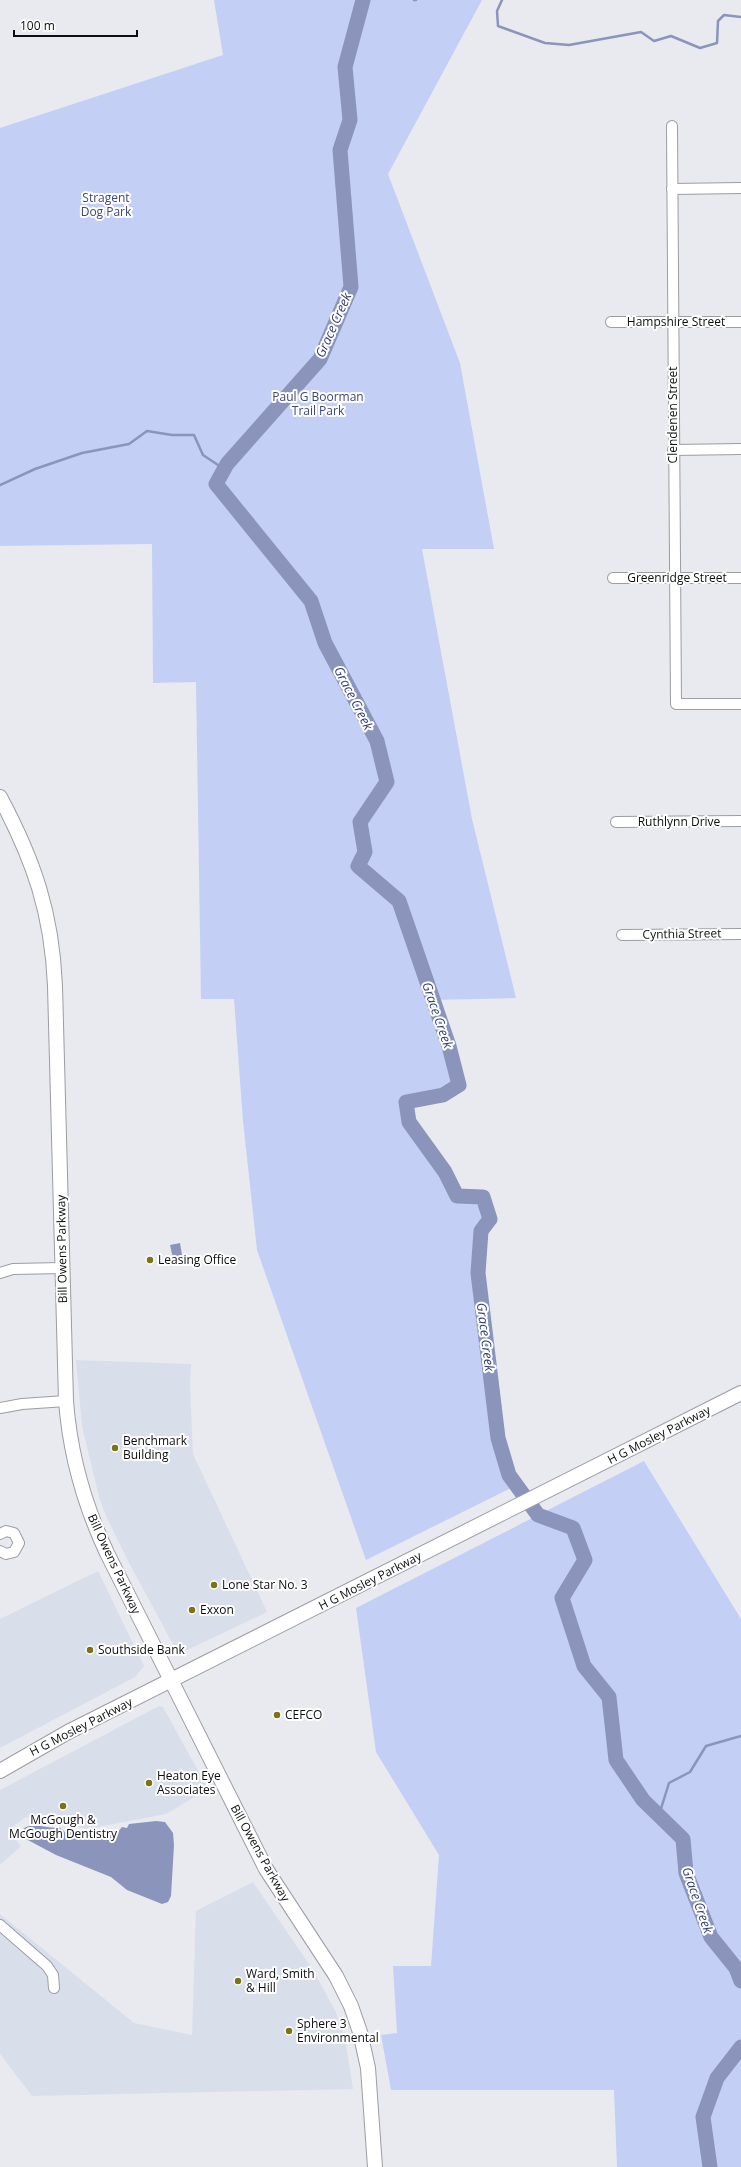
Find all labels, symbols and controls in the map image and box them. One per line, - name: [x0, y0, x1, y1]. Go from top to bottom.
- scale bar: [14, 12, 137, 38]
- text: 100 m: [20, 17, 55, 34]
- park label: Stragent Dog Park: [81, 189, 132, 220]
- water label: Grace Creek: [311, 289, 356, 360]
- street label: Hampshire Street: [627, 313, 725, 330]
- street label: Clendenen Street: [664, 367, 681, 463]
- park label: Paul G Boorman Trail Park: [272, 388, 364, 419]
- street label: Greenridge Street: [627, 569, 727, 586]
- water label: Grace Creek: [330, 663, 378, 733]
- street label: Ruthlynn Drive: [638, 813, 721, 830]
- street label: Cynthia Street: [642, 924, 722, 943]
- water label: Grace Creek: [418, 979, 458, 1051]
- street label: Bill Owens Parkway: [52, 1194, 71, 1303]
- place label: Leasing Office: [158, 1251, 237, 1268]
- marker: Leasing Office: [145, 1255, 155, 1265]
- water label: Grace Creek: [473, 1302, 499, 1373]
- street label: H G Mosley Parkway: [604, 1401, 714, 1468]
- place label: Benchmark Building: [123, 1432, 188, 1463]
- marker: Benchmark Building: [110, 1443, 120, 1453]
- street label: Bill Owens Parkway: [84, 1511, 146, 1617]
- street label: H G Mosley Parkway: [315, 1547, 425, 1614]
- place label: Lone Star No. 3: [222, 1576, 308, 1593]
- marker: Lone Star No. 3: [209, 1580, 219, 1590]
- place label: Exxon: [200, 1601, 234, 1618]
- marker: Exxon: [187, 1605, 197, 1615]
- place label: Southside Bank: [98, 1641, 186, 1658]
- marker: Southside Bank: [85, 1645, 95, 1655]
- street label: H G Mosley Parkway: [26, 1693, 136, 1760]
- place label: CEFCO: [285, 1706, 322, 1723]
- marker: CEFCO: [272, 1710, 282, 1720]
- place label: Heaton Eye Associates: [157, 1767, 221, 1798]
- marker: Heaton Eye Associates: [144, 1778, 154, 1788]
- marker: McGough & McGough Dentistry: [58, 1801, 68, 1811]
- street label: Bill Owens Parkway: [227, 1801, 295, 1905]
- place label: McGough & McGough Dentistry: [9, 1811, 118, 1842]
- water label: Grace Creek: [678, 1864, 718, 1936]
- place label: Ward, Smith & Hill: [246, 1965, 315, 1996]
- marker: Ward, Smith & Hill: [233, 1976, 243, 1986]
- place label: Sphere 3 Environmental: [297, 2015, 379, 2046]
- marker: Sphere 3 Environmental: [284, 2026, 294, 2036]

